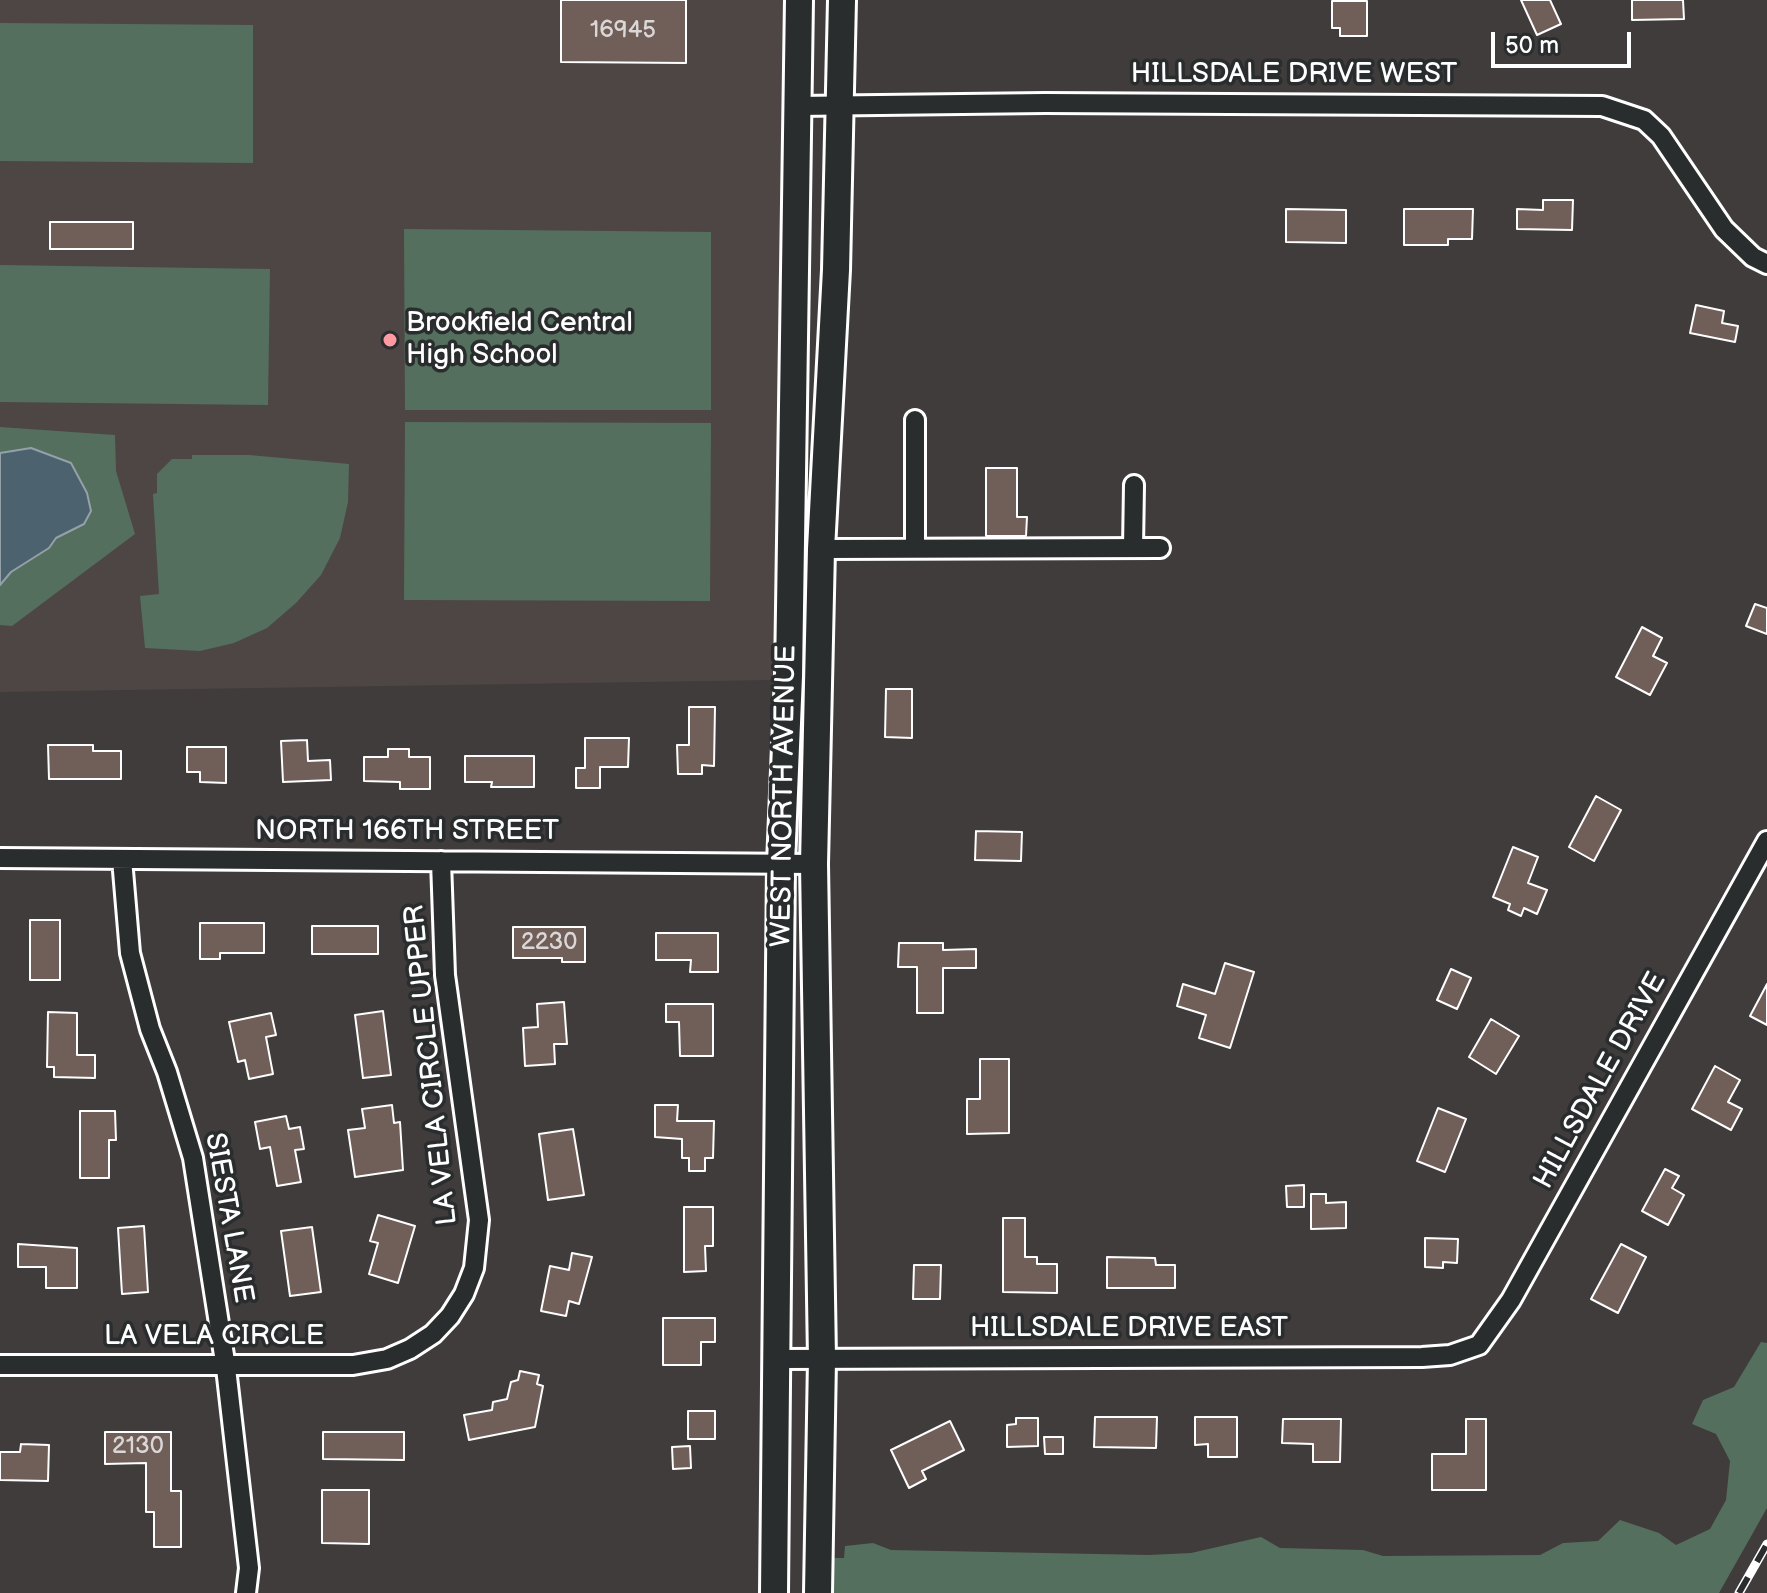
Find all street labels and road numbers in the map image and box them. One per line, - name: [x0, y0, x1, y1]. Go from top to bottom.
- street label: HILLSDALE DRIVE WEST: [1131, 58, 1457, 92]
- street label: WEST NORTH AVENUE: [766, 645, 804, 947]
- street label: NORTH 166TH STREET: [255, 815, 559, 849]
- street label: LA VELA CIRCLE UPPER: [398, 903, 466, 1227]
- street label: HILLSDALE DRIVE: [1528, 967, 1674, 1195]
- street label: SIESTA LANE: [197, 1130, 259, 1306]
- street label: HILLSDALE DRIVE EAST: [970, 1312, 1288, 1346]
- street label: LA VELA CIRCLE: [104, 1320, 324, 1354]

